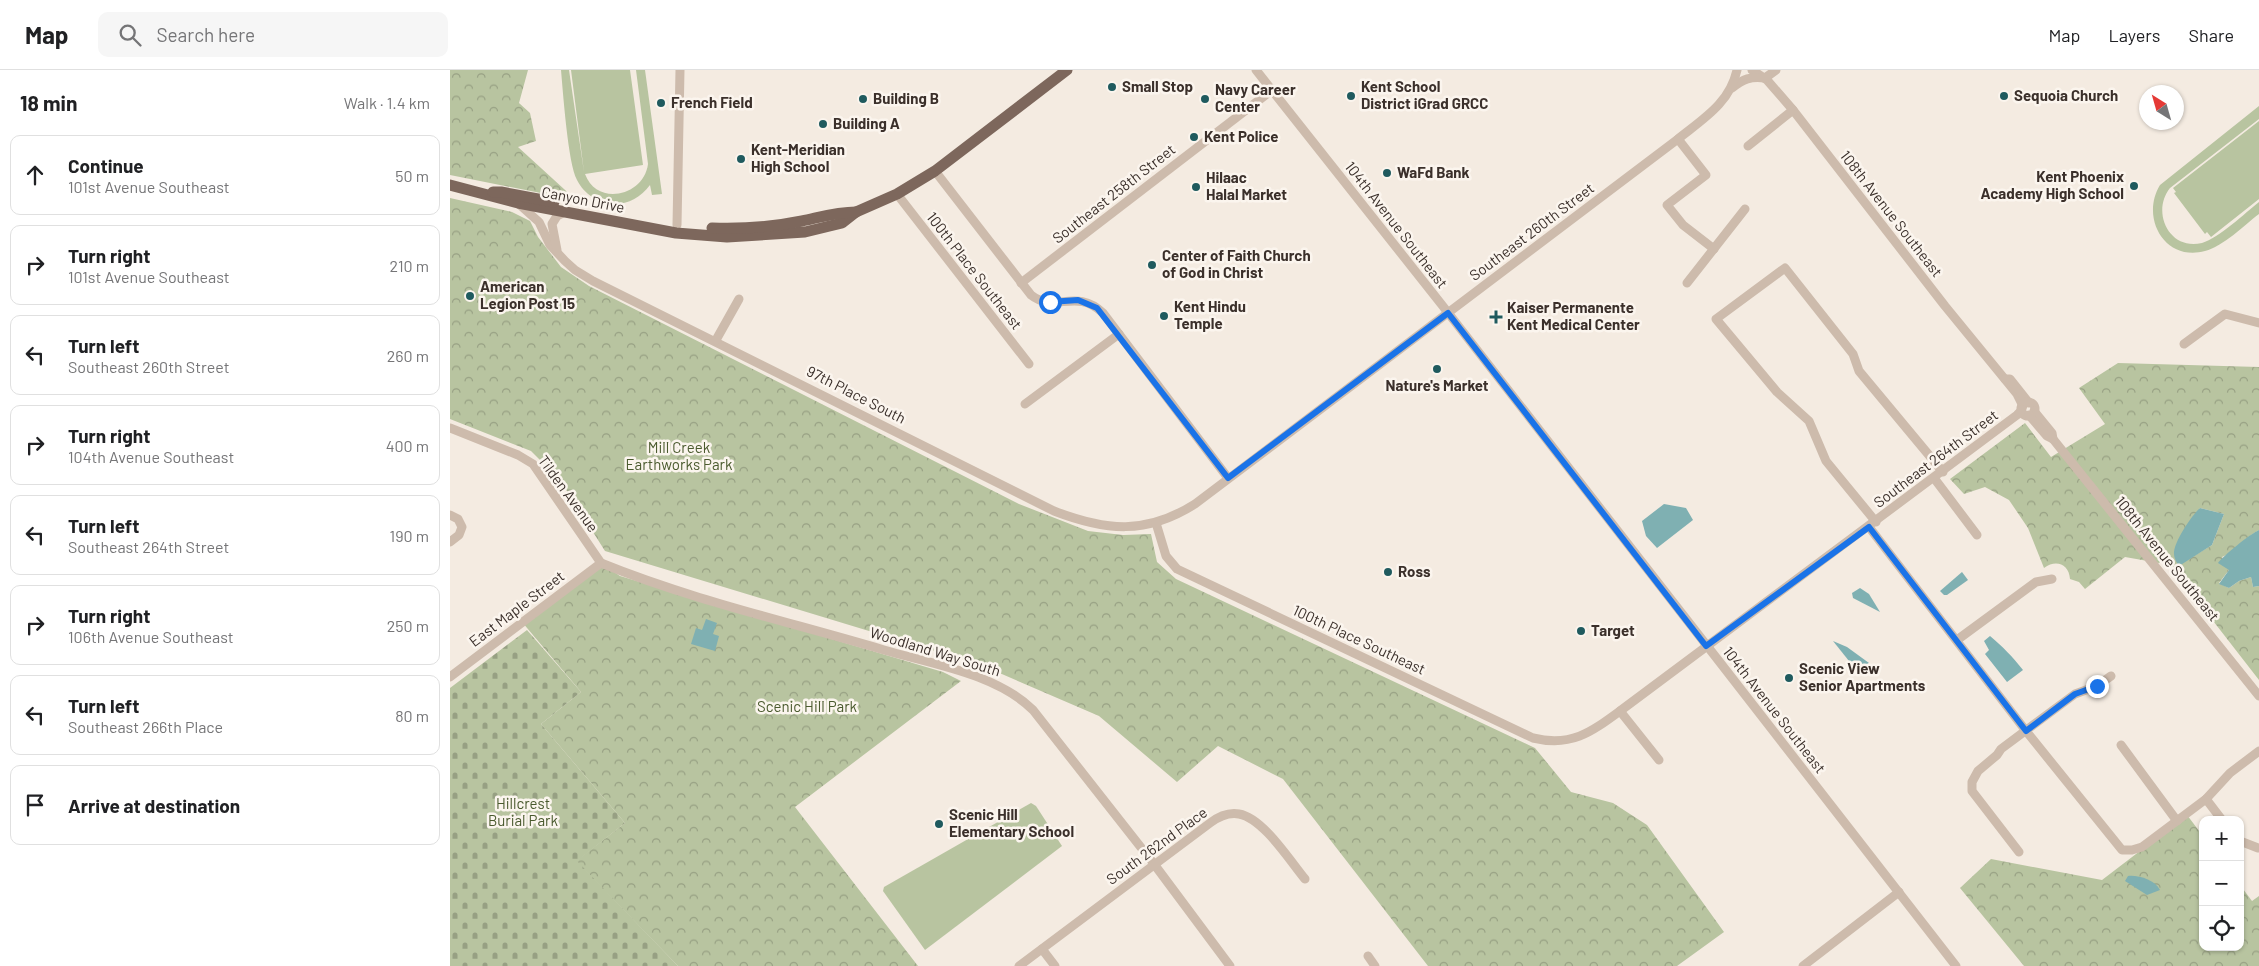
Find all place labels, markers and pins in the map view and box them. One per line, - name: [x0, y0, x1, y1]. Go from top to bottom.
- place label: Small Stop: [1122, 77, 1193, 95]
- place label: Kent School District iGrad GRCC: [1361, 77, 1488, 112]
- place label: Navy Career Center: [1215, 80, 1296, 115]
- marker: Small Stop: [1106, 81, 1118, 93]
- place label: Sequoia Church: [2014, 86, 2118, 104]
- place label: Building B: [873, 89, 939, 107]
- marker: Kent School District iGrad GRCC: [1345, 90, 1357, 102]
- marker: Sequoia Church: [1998, 90, 2010, 102]
- place label: French Field: [671, 93, 753, 111]
- marker: Building B: [857, 93, 869, 105]
- marker: Navy Career Center: [1199, 93, 1211, 105]
- marker: French Field: [655, 97, 667, 109]
- place label: Building A: [833, 114, 900, 132]
- marker: Building A: [817, 118, 829, 130]
- place label: Kent Police: [1204, 127, 1278, 145]
- marker: Kent Police: [1188, 131, 1200, 143]
- place label: Kent-Meridian High School: [751, 140, 845, 175]
- marker: Kent-Meridian High School: [735, 153, 747, 165]
- place label: WaFd Bank: [1397, 163, 1470, 181]
- marker: WaFd Bank: [1381, 167, 1393, 179]
- place label: Kent Phoenix Academy High School: [1980, 167, 2124, 202]
- place label: Hilaac Halal Market: [1206, 168, 1287, 203]
- marker: Kent Phoenix Academy High School: [2128, 180, 2140, 192]
- marker: Hilaac Halal Market: [1190, 181, 1202, 193]
- place label: Center of Faith Church of God in Christ: [1162, 246, 1311, 281]
- marker: Center of Faith Church of God in Christ: [1146, 259, 1158, 271]
- place label: American Legion Post 15: [480, 277, 575, 312]
- marker: American Legion Post 15: [464, 290, 476, 302]
- place label: Kent Hindu Temple: [1174, 297, 1246, 332]
- place label: Kaiser Permanente Kent Medical Center: [1507, 298, 1640, 333]
- marker: Kent Hindu Temple: [1158, 310, 1170, 322]
- marker: Kaiser Permanente Kent Medical Center: [1489, 310, 1503, 324]
- marker: Nature's Market: [1431, 363, 1443, 375]
- place label: Nature's Market: [1386, 376, 1489, 394]
- place label: Ross: [1398, 562, 1431, 580]
- marker: Ross: [1382, 566, 1394, 578]
- place label: Target: [1591, 621, 1635, 639]
- marker: Target: [1575, 625, 1587, 637]
- place label: Scenic View Senior Apartments: [1799, 659, 1926, 694]
- marker: Scenic View Senior Apartments: [1783, 672, 1795, 684]
- place label: Scenic Hill Elementary School: [949, 805, 1074, 840]
- marker: Scenic Hill Elementary School: [933, 818, 945, 830]

